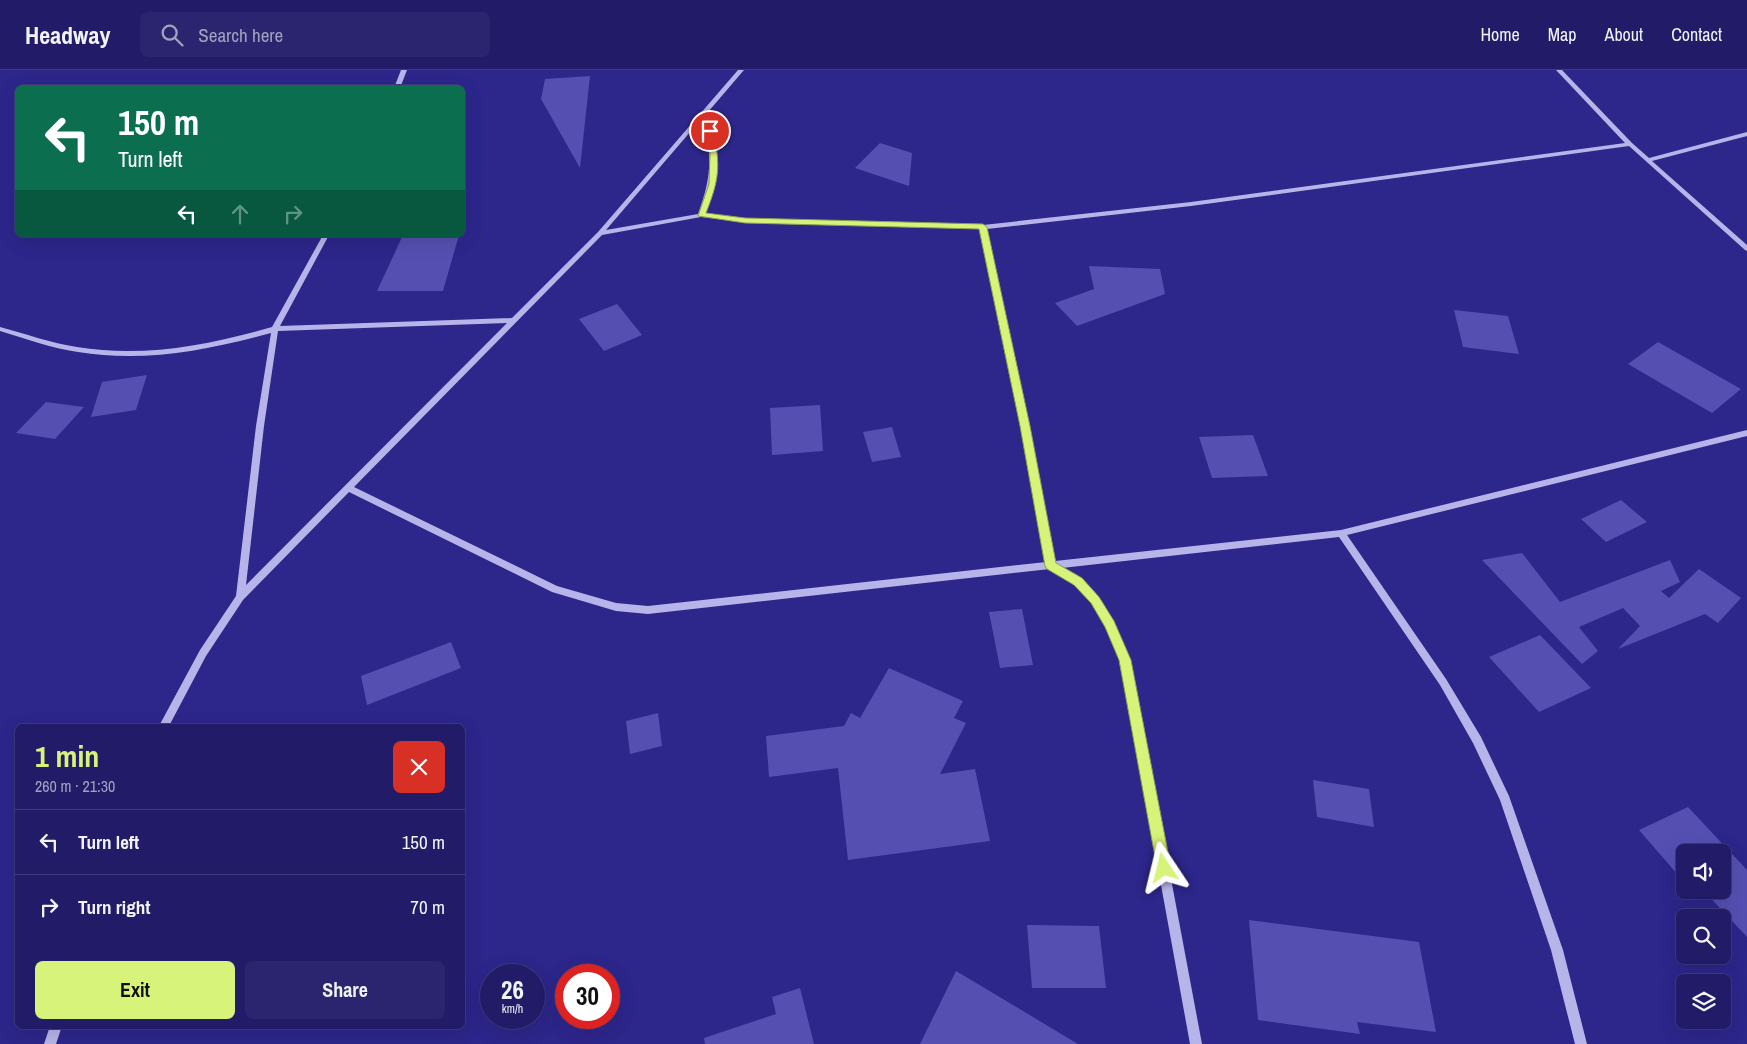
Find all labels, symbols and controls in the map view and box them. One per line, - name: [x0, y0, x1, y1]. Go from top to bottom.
- search box: [140, 12, 490, 57]
- text: Headway: [25, 19, 110, 51]
- icon: search: [158, 21, 186, 49]
- text: Search here: [198, 22, 283, 48]
- text: Home: [1480, 22, 1520, 47]
- text: Map: [1548, 22, 1577, 47]
- text: About: [1605, 22, 1643, 47]
- text: Contact: [1671, 22, 1722, 47]
- text: 150 m: [118, 99, 199, 146]
- icon: left: [35, 105, 100, 170]
- pin: [689, 110, 731, 152]
- icon: arrive: [696, 117, 724, 145]
- text: Turn left: [118, 144, 183, 174]
- icon: left: [173, 200, 201, 228]
- icon: ahead: [226, 200, 254, 228]
- icon: right: [279, 200, 307, 228]
- text: 1 min: [35, 736, 99, 776]
- button: close: [393, 741, 445, 793]
- text: 260 m · 21:30: [35, 775, 115, 797]
- icon: left: [35, 828, 63, 856]
- text: Turn left: [78, 829, 139, 855]
- text: 150 m: [402, 829, 445, 855]
- position arrow: [1137, 841, 1189, 893]
- map controls: [1676, 844, 1731, 1029]
- button: sound: [1676, 844, 1731, 899]
- icon: right: [35, 893, 63, 921]
- text: Turn right: [78, 894, 150, 920]
- text: 70 m: [410, 894, 445, 920]
- button: search: [1676, 909, 1731, 964]
- button: Exit: [35, 961, 235, 1019]
- button: Share: [245, 961, 445, 1019]
- speed limit sign: 30: [555, 964, 620, 1029]
- text: 26: [501, 973, 524, 1007]
- button: layers: [1676, 974, 1731, 1029]
- text: km/h: [502, 1001, 523, 1017]

